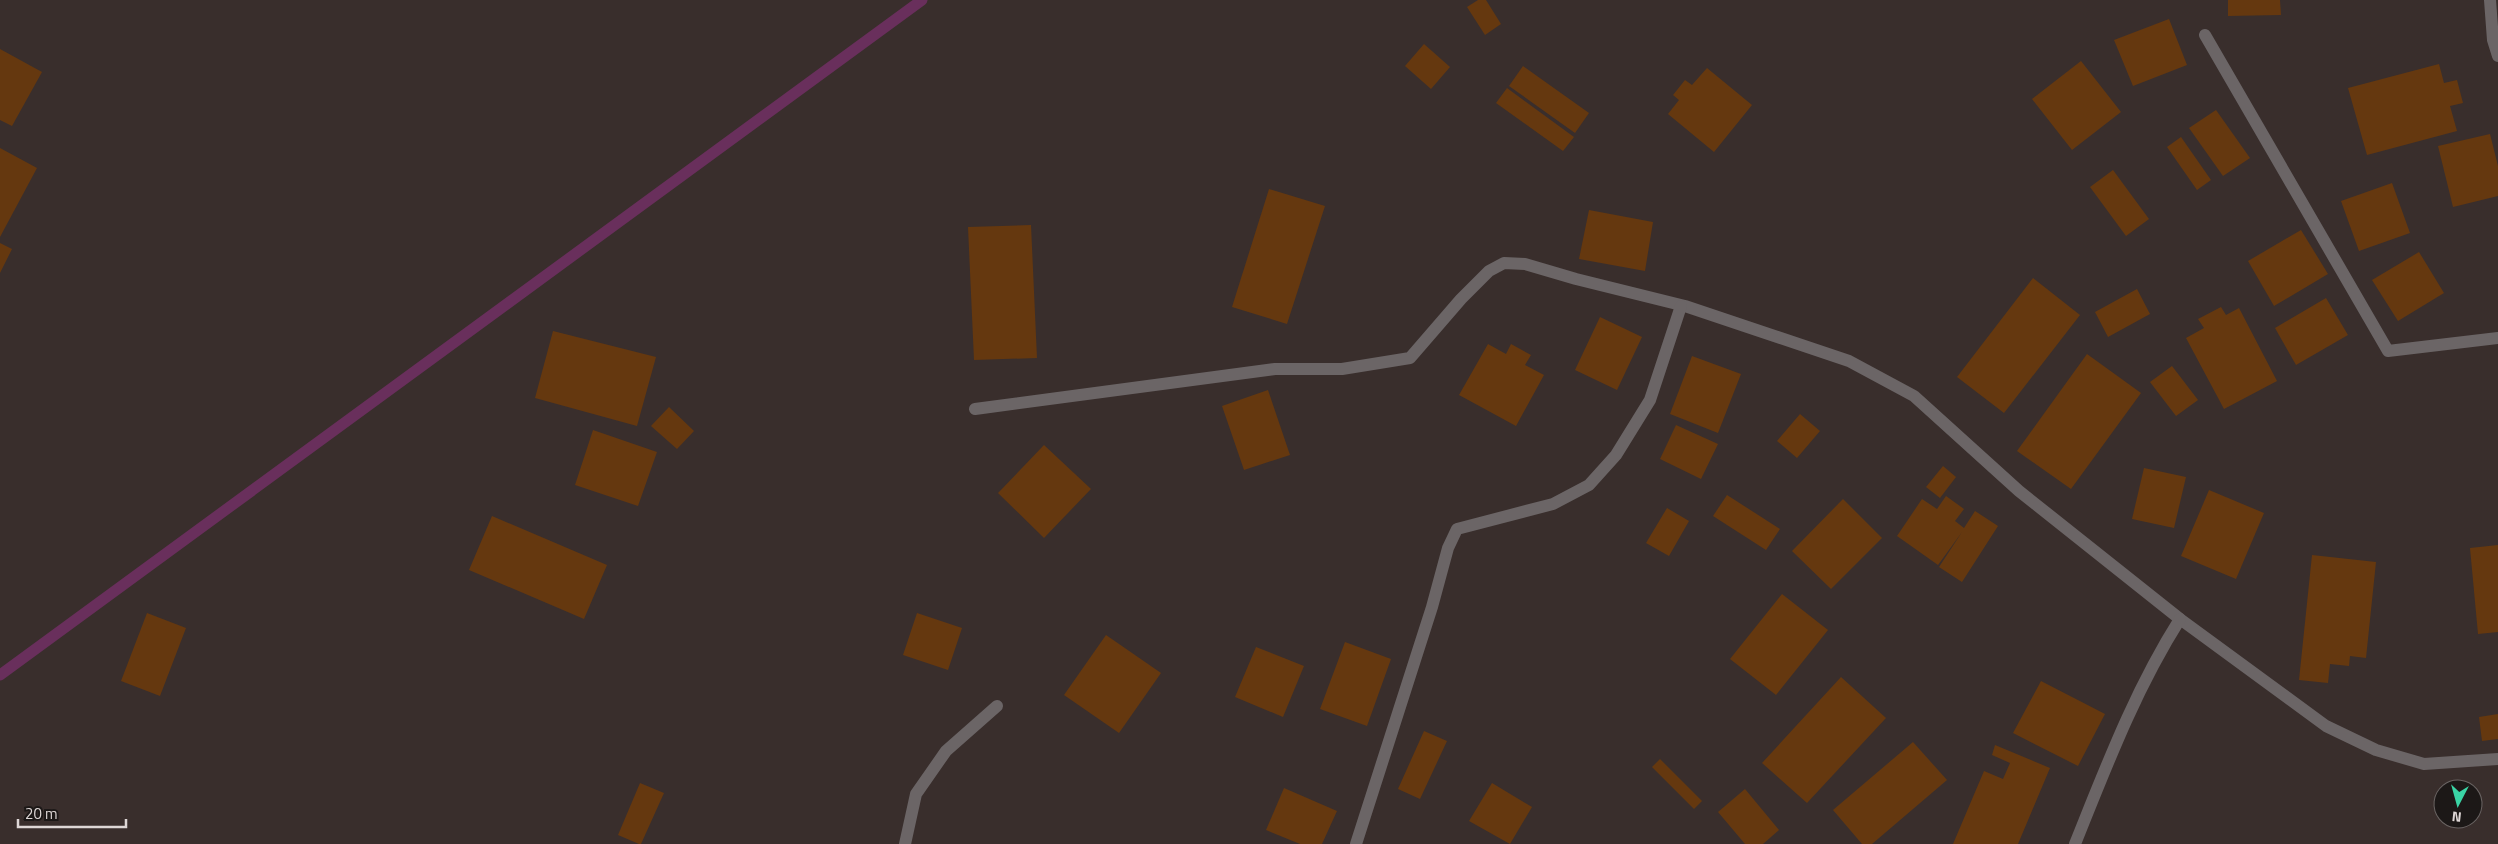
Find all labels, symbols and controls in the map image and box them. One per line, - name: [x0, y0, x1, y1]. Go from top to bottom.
- north arrow: [2433, 779, 2483, 829]
- scale bar: [18, 796, 125, 828]
- text: 20 m: [25, 802, 58, 825]
- text: N: [2451, 806, 2463, 828]

